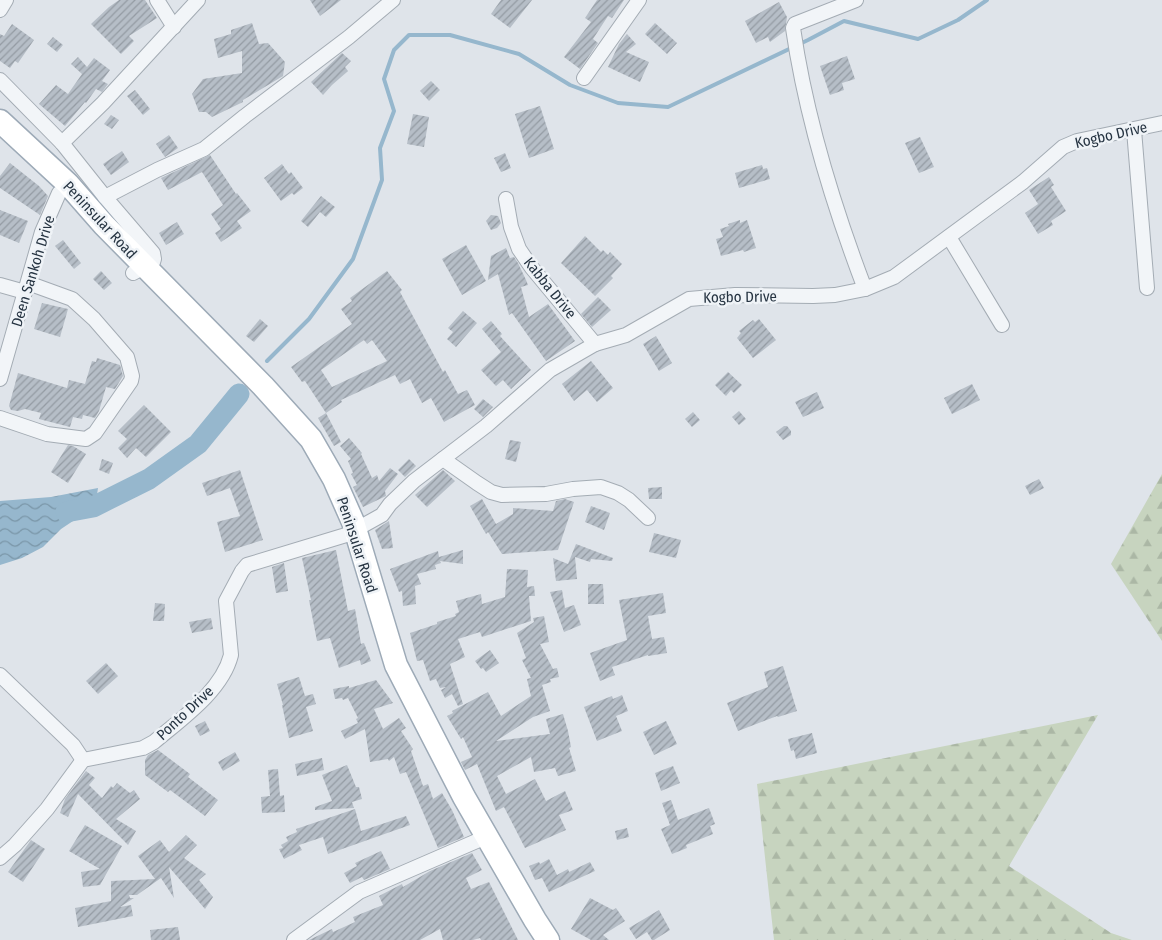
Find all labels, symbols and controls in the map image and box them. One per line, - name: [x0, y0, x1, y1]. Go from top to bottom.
- street label: Kogbo Drive: [1073, 118, 1149, 152]
- street label: Peninsular Road: [59, 177, 141, 263]
- street label: Deen Sankoh Drive: [7, 213, 59, 329]
- street label: Kabba Drive: [520, 254, 580, 322]
- street label: Kogbo Drive: [703, 287, 777, 307]
- street label: Peninsular Road: [333, 495, 381, 595]
- street label: Ponto Drive: [153, 682, 217, 744]

